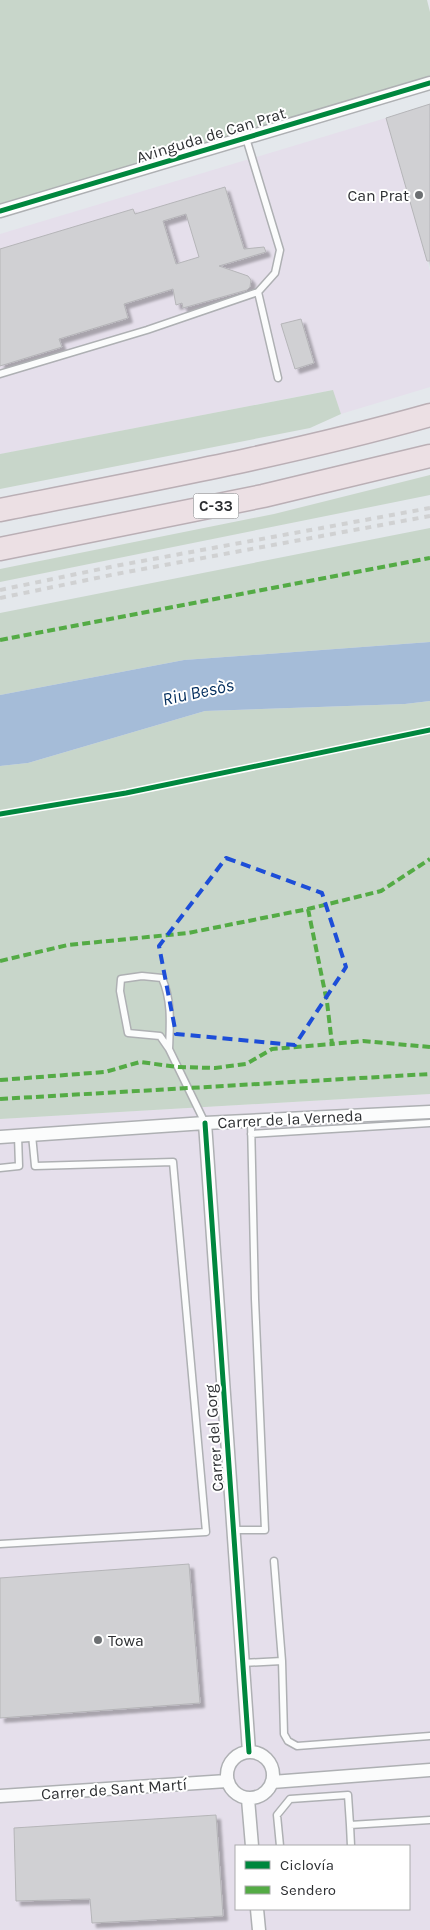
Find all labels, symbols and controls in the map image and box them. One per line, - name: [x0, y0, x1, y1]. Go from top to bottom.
- street label: Avinguda de Can Prat: [134, 103, 288, 167]
- place label: Can Prat: [347, 186, 409, 205]
- marker: Can Prat: [413, 189, 425, 201]
- road number: C-33: [194, 494, 238, 518]
- water label: Riu Besòs: [160, 674, 236, 710]
- street label: Carrer de la Verneda: [217, 1106, 363, 1132]
- street label: Carrer del Gorg: [201, 1384, 227, 1492]
- place label: Towa: [108, 1631, 144, 1650]
- marker: Towa: [92, 1634, 104, 1646]
- street label: Carrer de Sant Martí: [40, 1774, 188, 1804]
- legend: [235, 1845, 410, 1910]
- text: Ciclovía: [280, 1856, 334, 1874]
- text: Sendero: [280, 1881, 336, 1899]

